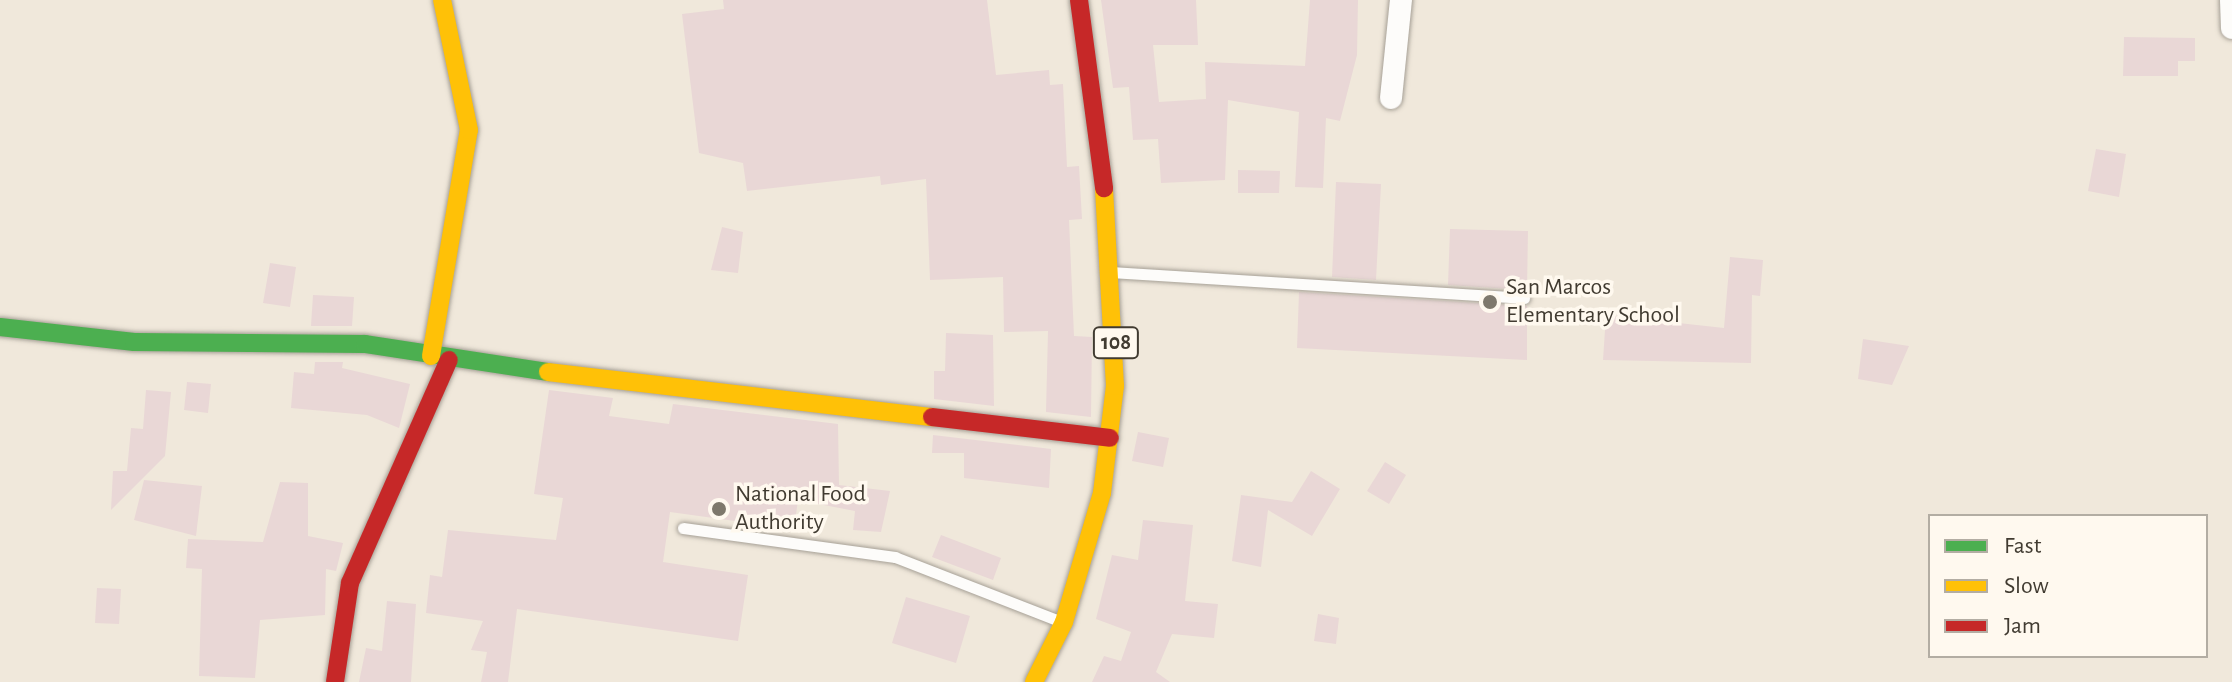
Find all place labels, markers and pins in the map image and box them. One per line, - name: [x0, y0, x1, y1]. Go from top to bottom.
- place label: San Marcos Elementary School: [1506, 274, 1680, 330]
- marker: San Marcos Elementary School: [1481, 293, 1499, 311]
- place label: National Food Authority: [735, 481, 866, 537]
- marker: National Food Authority: [710, 500, 728, 518]

